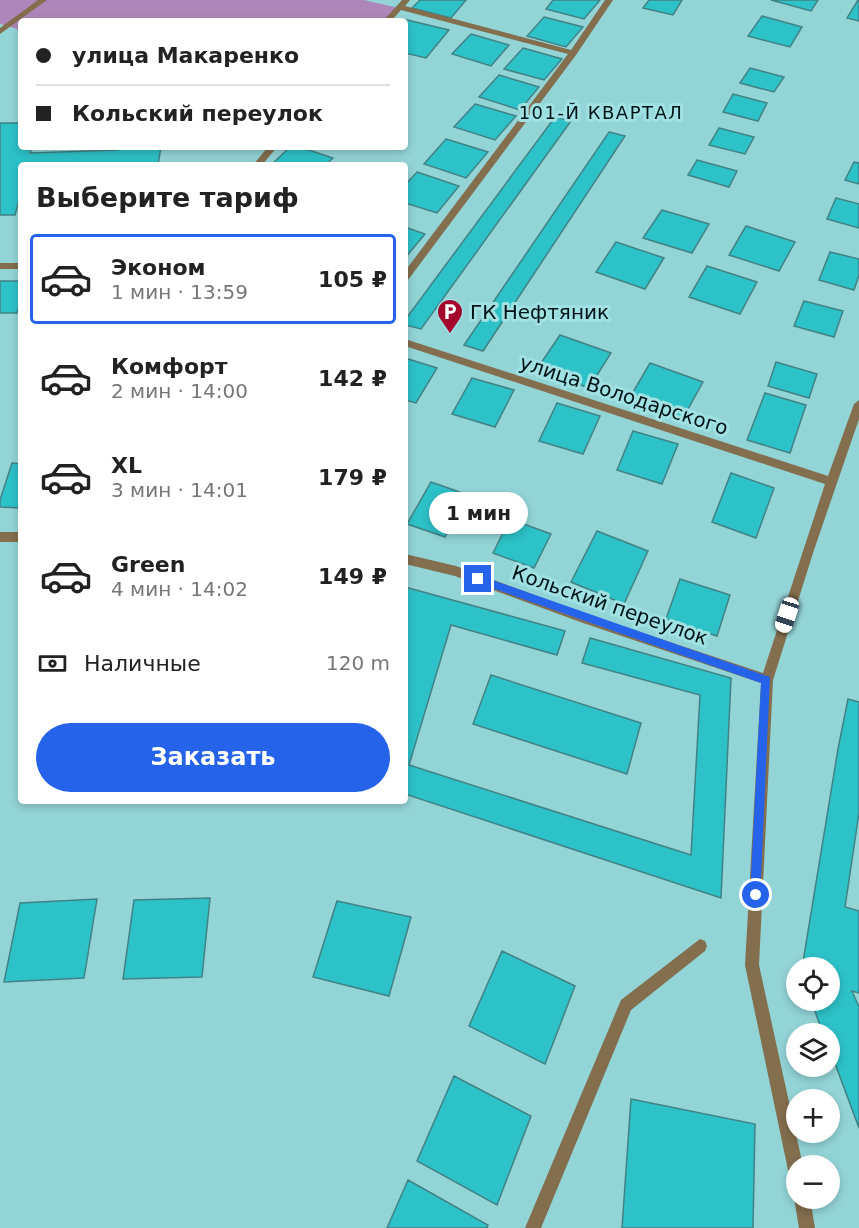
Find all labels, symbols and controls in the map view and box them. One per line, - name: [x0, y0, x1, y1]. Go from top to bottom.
- text: улица Макаренко: [72, 43, 299, 68]
- text: Кольский переулок: [72, 101, 323, 126]
- district label: 101-Й КВАРТАЛ: [519, 102, 683, 123]
- text: Выберите тариф: [36, 182, 299, 213]
- icon: car: [39, 252, 93, 306]
- text: Эконом: [111, 255, 206, 280]
- text: 105 ₽: [318, 267, 387, 292]
- text: 1 мин · 13:59: [111, 280, 248, 304]
- parking icon: ГК Нефтяник: [435, 297, 465, 335]
- place label: ГК Нефтяник: [470, 300, 609, 324]
- street label: улица Володарского: [517, 350, 731, 440]
- icon: car: [39, 351, 93, 405]
- text: Комфорт: [111, 354, 228, 379]
- text: 142 ₽: [318, 366, 387, 391]
- text: 2 мин · 14:00: [111, 379, 248, 403]
- icon: car: [39, 450, 93, 504]
- text: XL: [111, 453, 142, 478]
- text: 179 ₽: [318, 465, 387, 490]
- text: 3 мин · 14:01: [111, 478, 248, 502]
- callout: 1 мин: [428, 492, 528, 534]
- text: 1 мин: [446, 501, 511, 525]
- icon: car: [39, 549, 93, 603]
- text: Green: [111, 552, 185, 577]
- street label: Кольский переулок: [509, 560, 711, 650]
- text: 149 ₽: [318, 564, 387, 589]
- route end: [464, 565, 491, 592]
- text: 4 мин · 14:02: [111, 577, 248, 601]
- car: [773, 595, 801, 635]
- icon: cash: [36, 647, 69, 680]
- text: Наличные: [84, 651, 201, 676]
- text: 120 m: [326, 651, 390, 675]
- button: Заказать: [36, 723, 390, 792]
- route start: [742, 881, 769, 908]
- map controls: [786, 957, 840, 1209]
- button: locate: [786, 957, 840, 1011]
- button: layers: [786, 1023, 840, 1077]
- button: +: [786, 1089, 840, 1143]
- button: −: [786, 1155, 840, 1209]

